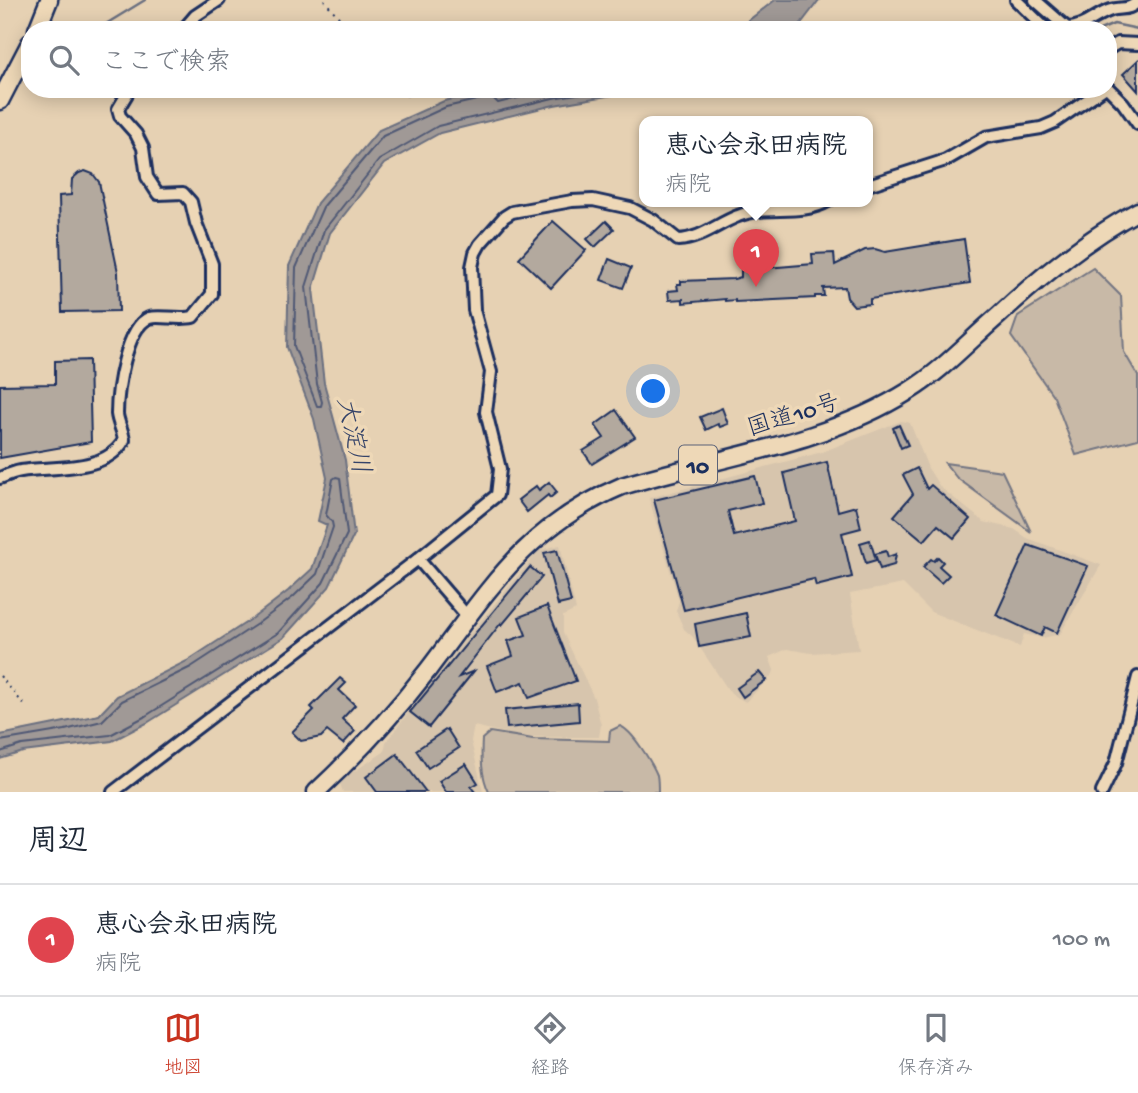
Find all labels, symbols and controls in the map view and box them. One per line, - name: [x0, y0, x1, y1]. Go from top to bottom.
- search box: [21, 21, 1117, 98]
- icon: search: [45, 41, 83, 79]
- text: ここで検索: [101, 49, 231, 80]
- popup: [639, 116, 873, 207]
- text: 恵心会永田病院: [665, 133, 847, 164]
- text: 病院: [665, 173, 711, 200]
- pin: 1: [733, 229, 779, 287]
- your location: [636, 374, 670, 408]
- street label: 国道10号: [744, 389, 844, 445]
- water label: 大淀川: [327, 394, 375, 477]
- road number: 10: [679, 446, 717, 485]
- text: 周辺: [28, 826, 88, 861]
- text: 恵心会永田病院: [95, 912, 277, 943]
- text: 1: [46, 927, 56, 954]
- text: 100 m: [1053, 927, 1110, 954]
- text: 病院: [95, 952, 141, 979]
- tab: 地図: [164, 1009, 202, 1081]
- tab: 経路: [531, 1009, 569, 1081]
- tab: 保存済み: [898, 1009, 974, 1081]

